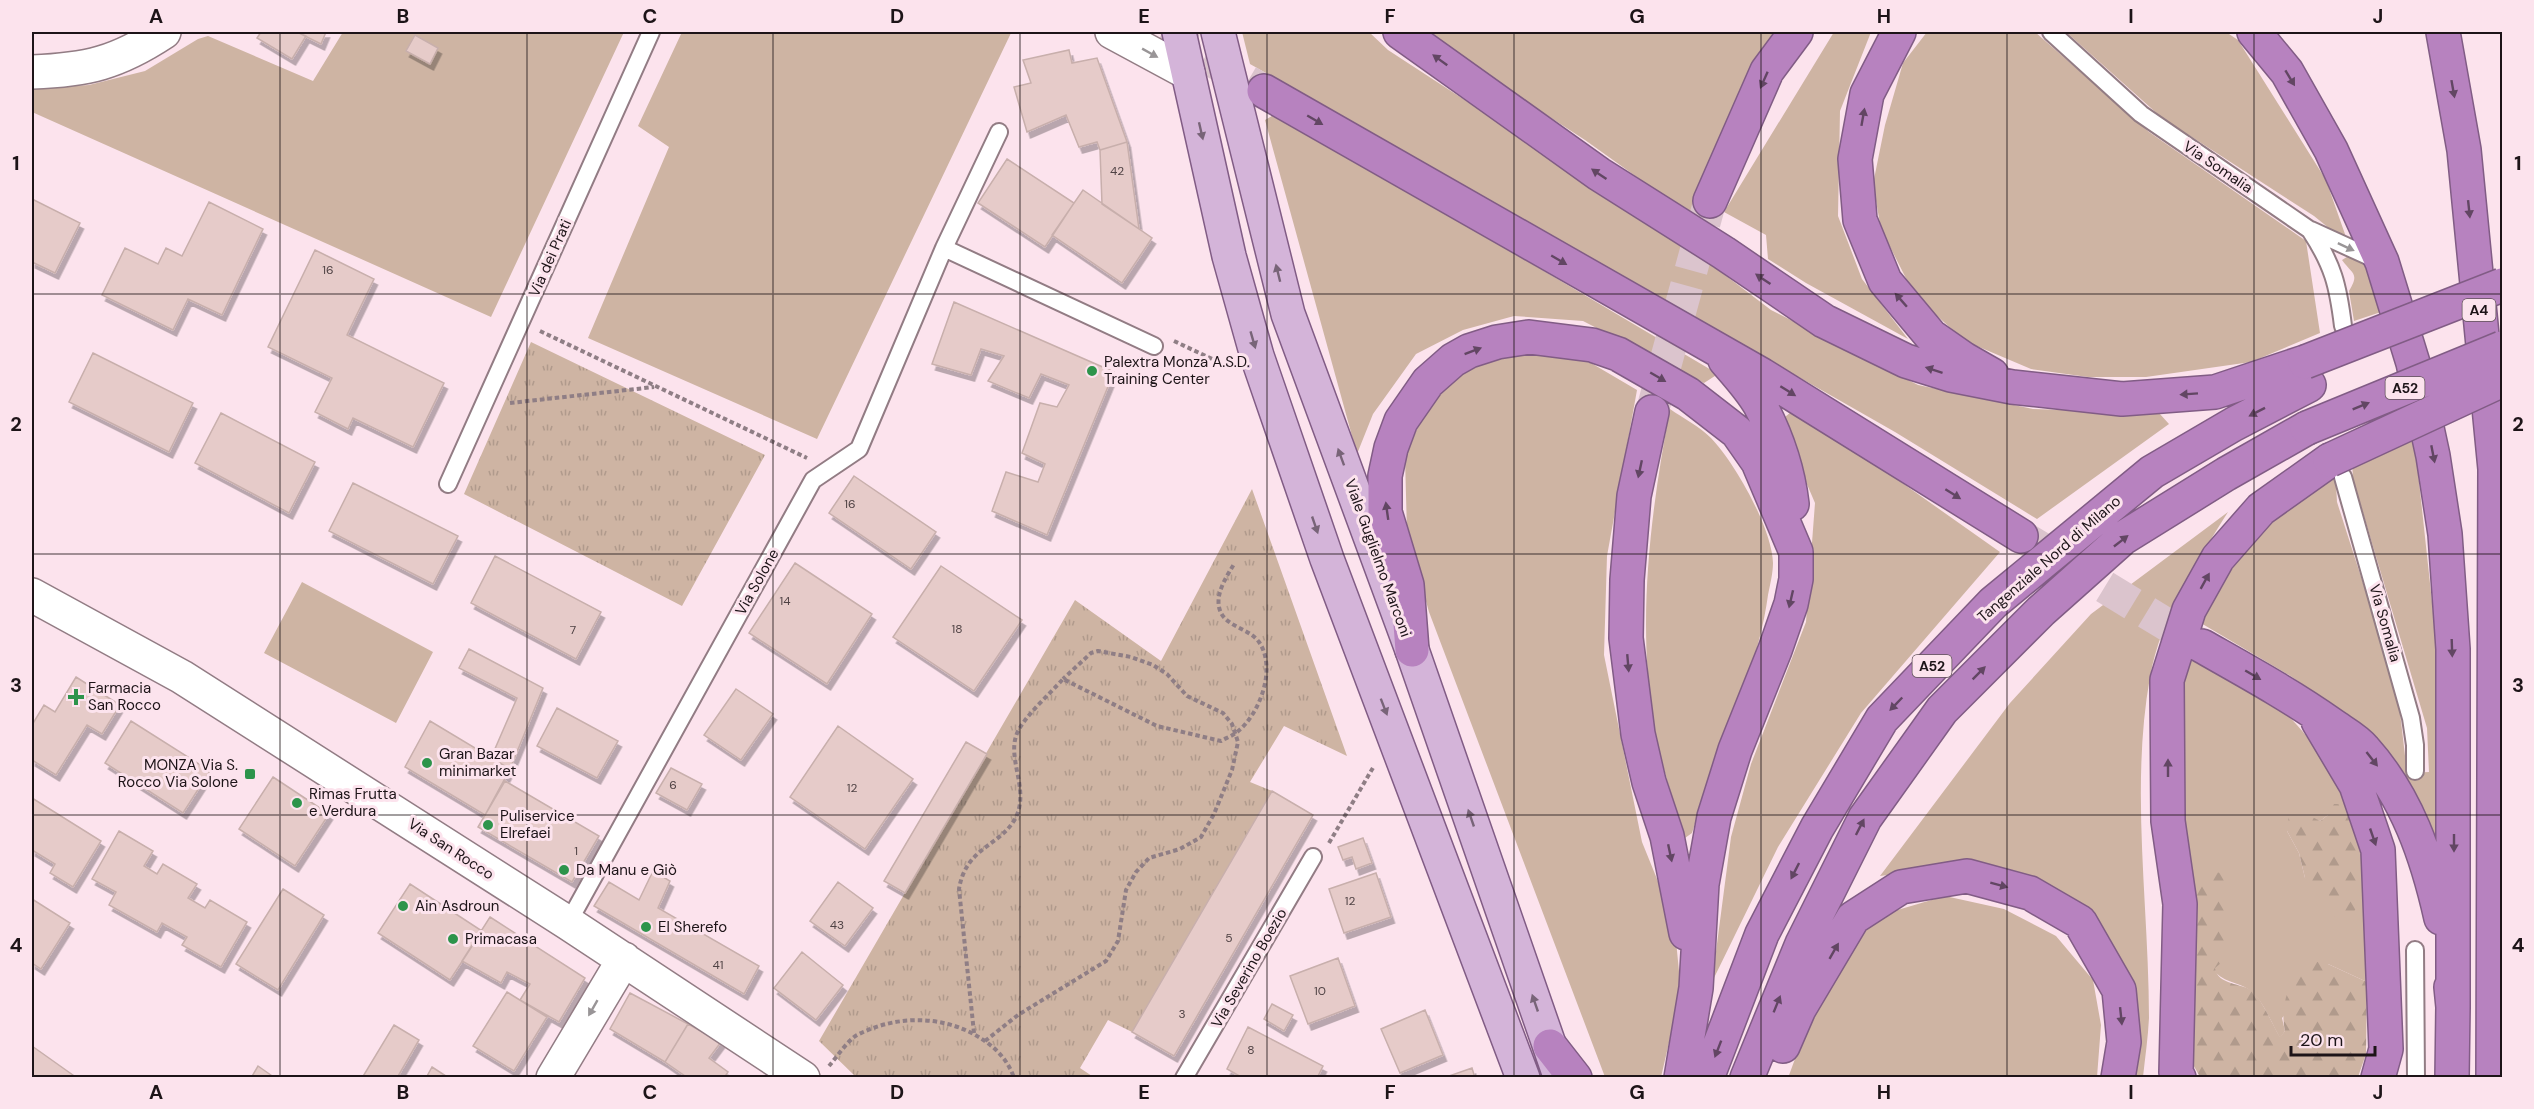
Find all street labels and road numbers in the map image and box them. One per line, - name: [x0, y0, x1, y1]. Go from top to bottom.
- street label: Via Somalia: [2179, 136, 2257, 198]
- street label: Via dei Prati: [524, 216, 576, 300]
- road number: A4: [2462, 299, 2496, 321]
- road number: A52: [2386, 377, 2424, 399]
- street label: Viale Guglielmo Marconi: [1340, 476, 1416, 640]
- street label: Tangenziale Nord di Milano: [1973, 491, 2125, 627]
- street label: Via Solone: [731, 545, 783, 619]
- street label: Via Somalia: [2364, 582, 2406, 664]
- road number: A52: [1912, 655, 1952, 677]
- street label: Via San Rocco: [404, 814, 498, 884]
- street label: Via Severino Boezio: [1207, 904, 1292, 1032]

